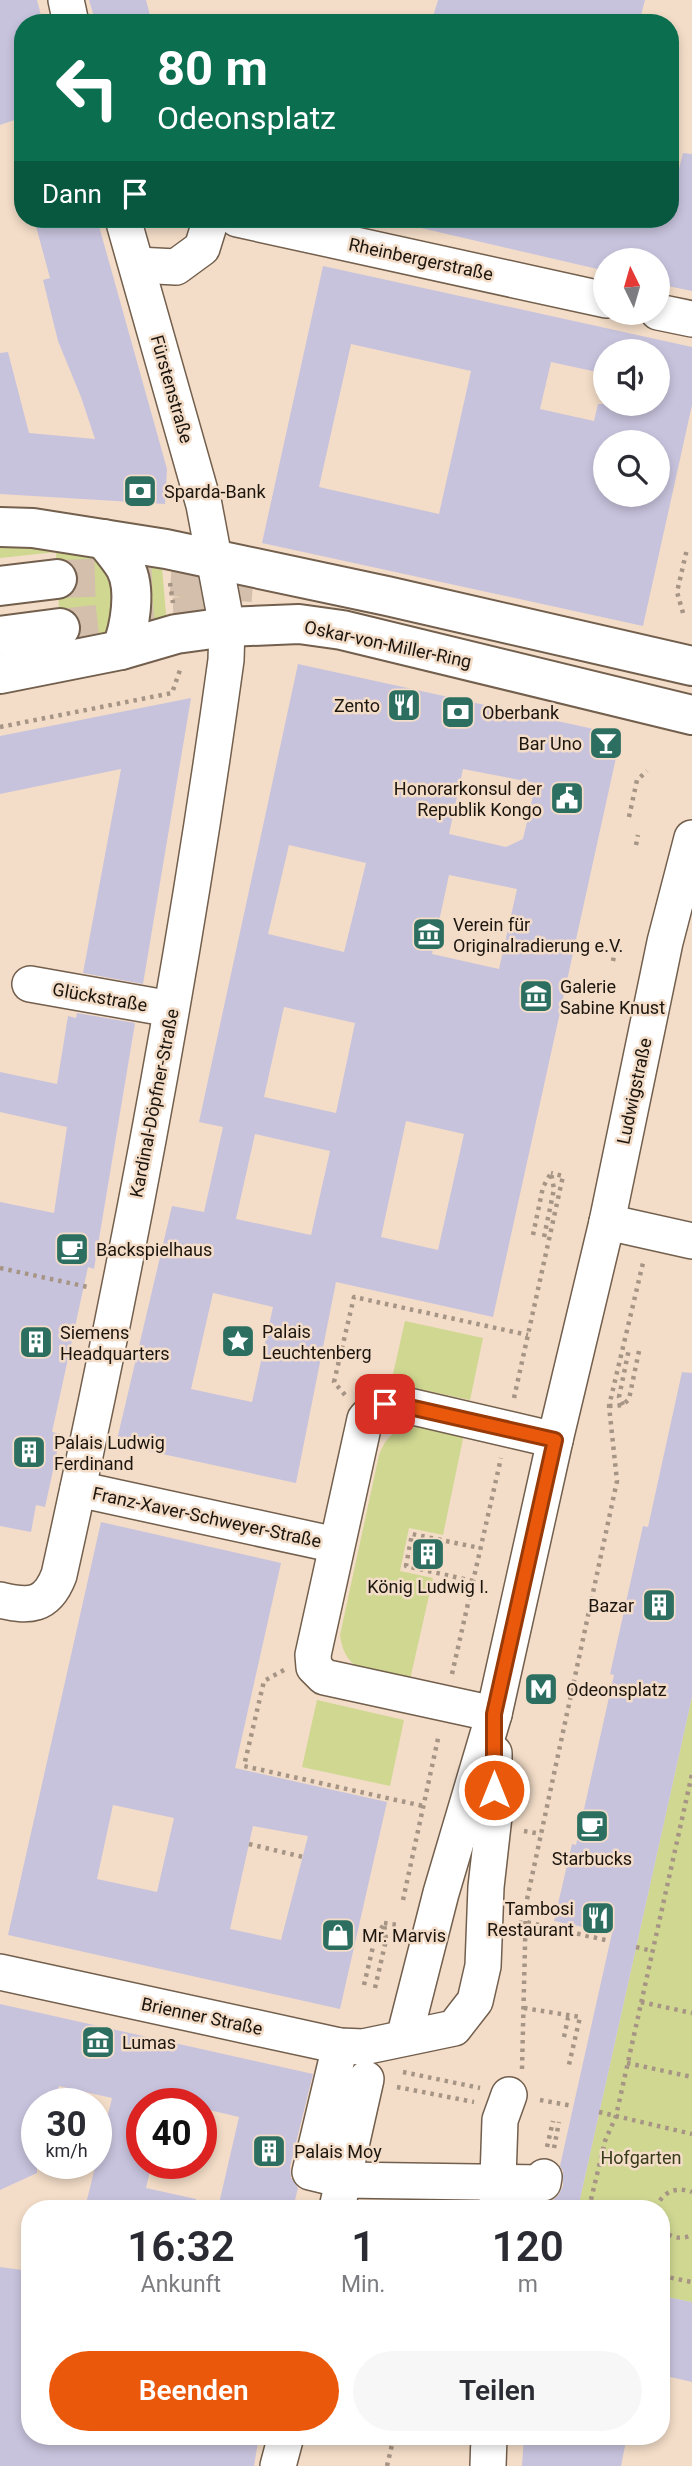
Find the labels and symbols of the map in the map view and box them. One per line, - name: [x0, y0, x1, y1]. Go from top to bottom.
- street label: Rheinbergerstraße: [347, 233, 495, 285]
- north arrow: [593, 248, 670, 326]
- street label: Fürstenstraße: [147, 333, 197, 445]
- bank icon: Sparda-Bank: [121, 472, 159, 510]
- place label: Sparda-Bank: [164, 481, 266, 502]
- street label: Oskar-von-Miller-Ring: [302, 616, 474, 672]
- restaurant icon: Zento: [385, 686, 423, 724]
- bank icon: Oberbank: [439, 693, 477, 731]
- place label: Zento: [334, 695, 380, 716]
- place label: Oberbank: [482, 702, 560, 723]
- bar icon: Bar Uno: [587, 724, 625, 762]
- place label: Bar Uno: [519, 733, 582, 754]
- place label: Honorarkonsul der Republik Kongo: [394, 778, 542, 820]
- public building icon: Honorarkonsul der Republik Kongo: [548, 779, 586, 817]
- place label: Verein für Originalradierung e.V.: [453, 914, 623, 956]
- museum icon: Verein für Originalradierung e.V.: [410, 915, 448, 953]
- place label: Galerie Sabine Knust: [560, 976, 665, 1018]
- museum icon: Galerie Sabine Knust: [517, 977, 555, 1015]
- street label: Glückstraße: [51, 978, 149, 1016]
- street label: Kardinal-Döpfner-Straße: [125, 1007, 183, 1199]
- street label: Ludwigstraße: [612, 1036, 656, 1146]
- cafe icon: Backspielhaus: [53, 1230, 91, 1268]
- place label: Backspielhaus: [96, 1239, 212, 1260]
- place label: Palais Leuchtenberg: [262, 1321, 372, 1363]
- place label: Siemens Headquarters: [60, 1322, 170, 1364]
- place icon: Palais Leuchtenberg: [219, 1322, 257, 1360]
- building icon: Siemens Headquarters: [17, 1323, 55, 1361]
- pin: [355, 1374, 415, 1434]
- place label: Palais Ludwig Ferdinand: [54, 1432, 165, 1474]
- building icon: Palais Ludwig Ferdinand: [10, 1433, 48, 1471]
- street label: Franz-Xaver-Schweyer-Straße: [91, 1482, 323, 1552]
- building icon: König Ludwig I.: [409, 1535, 447, 1573]
- place label: König Ludwig I.: [367, 1576, 489, 1597]
- building icon: Bazar: [640, 1586, 678, 1624]
- place label: Bazar: [588, 1595, 634, 1616]
- metro station icon: Odeonsplatz: [522, 1670, 560, 1708]
- place label: Odeonsplatz: [566, 1679, 667, 1700]
- position arrow: [457, 1753, 531, 1827]
- cafe icon: Starbucks: [573, 1807, 611, 1845]
- place label: Starbucks: [552, 1848, 632, 1869]
- place label: Tambosi Restaurant: [487, 1898, 574, 1940]
- restaurant icon: Tambosi Restaurant: [579, 1899, 617, 1937]
- shop icon: Mr. Marvis: [319, 1916, 357, 1954]
- place label: Mr. Marvis: [362, 1925, 446, 1946]
- street label: Brienner Straße: [139, 1993, 265, 2039]
- museum icon: Lumas: [79, 2023, 117, 2061]
- place label: Lumas: [122, 2032, 176, 2053]
- speed limit sign: 40: [126, 2088, 217, 2179]
- building icon: Palais Moy: [250, 2132, 288, 2170]
- place label: Palais Moy: [294, 2141, 382, 2162]
- park label: Hofgarten: [601, 2147, 681, 2168]

